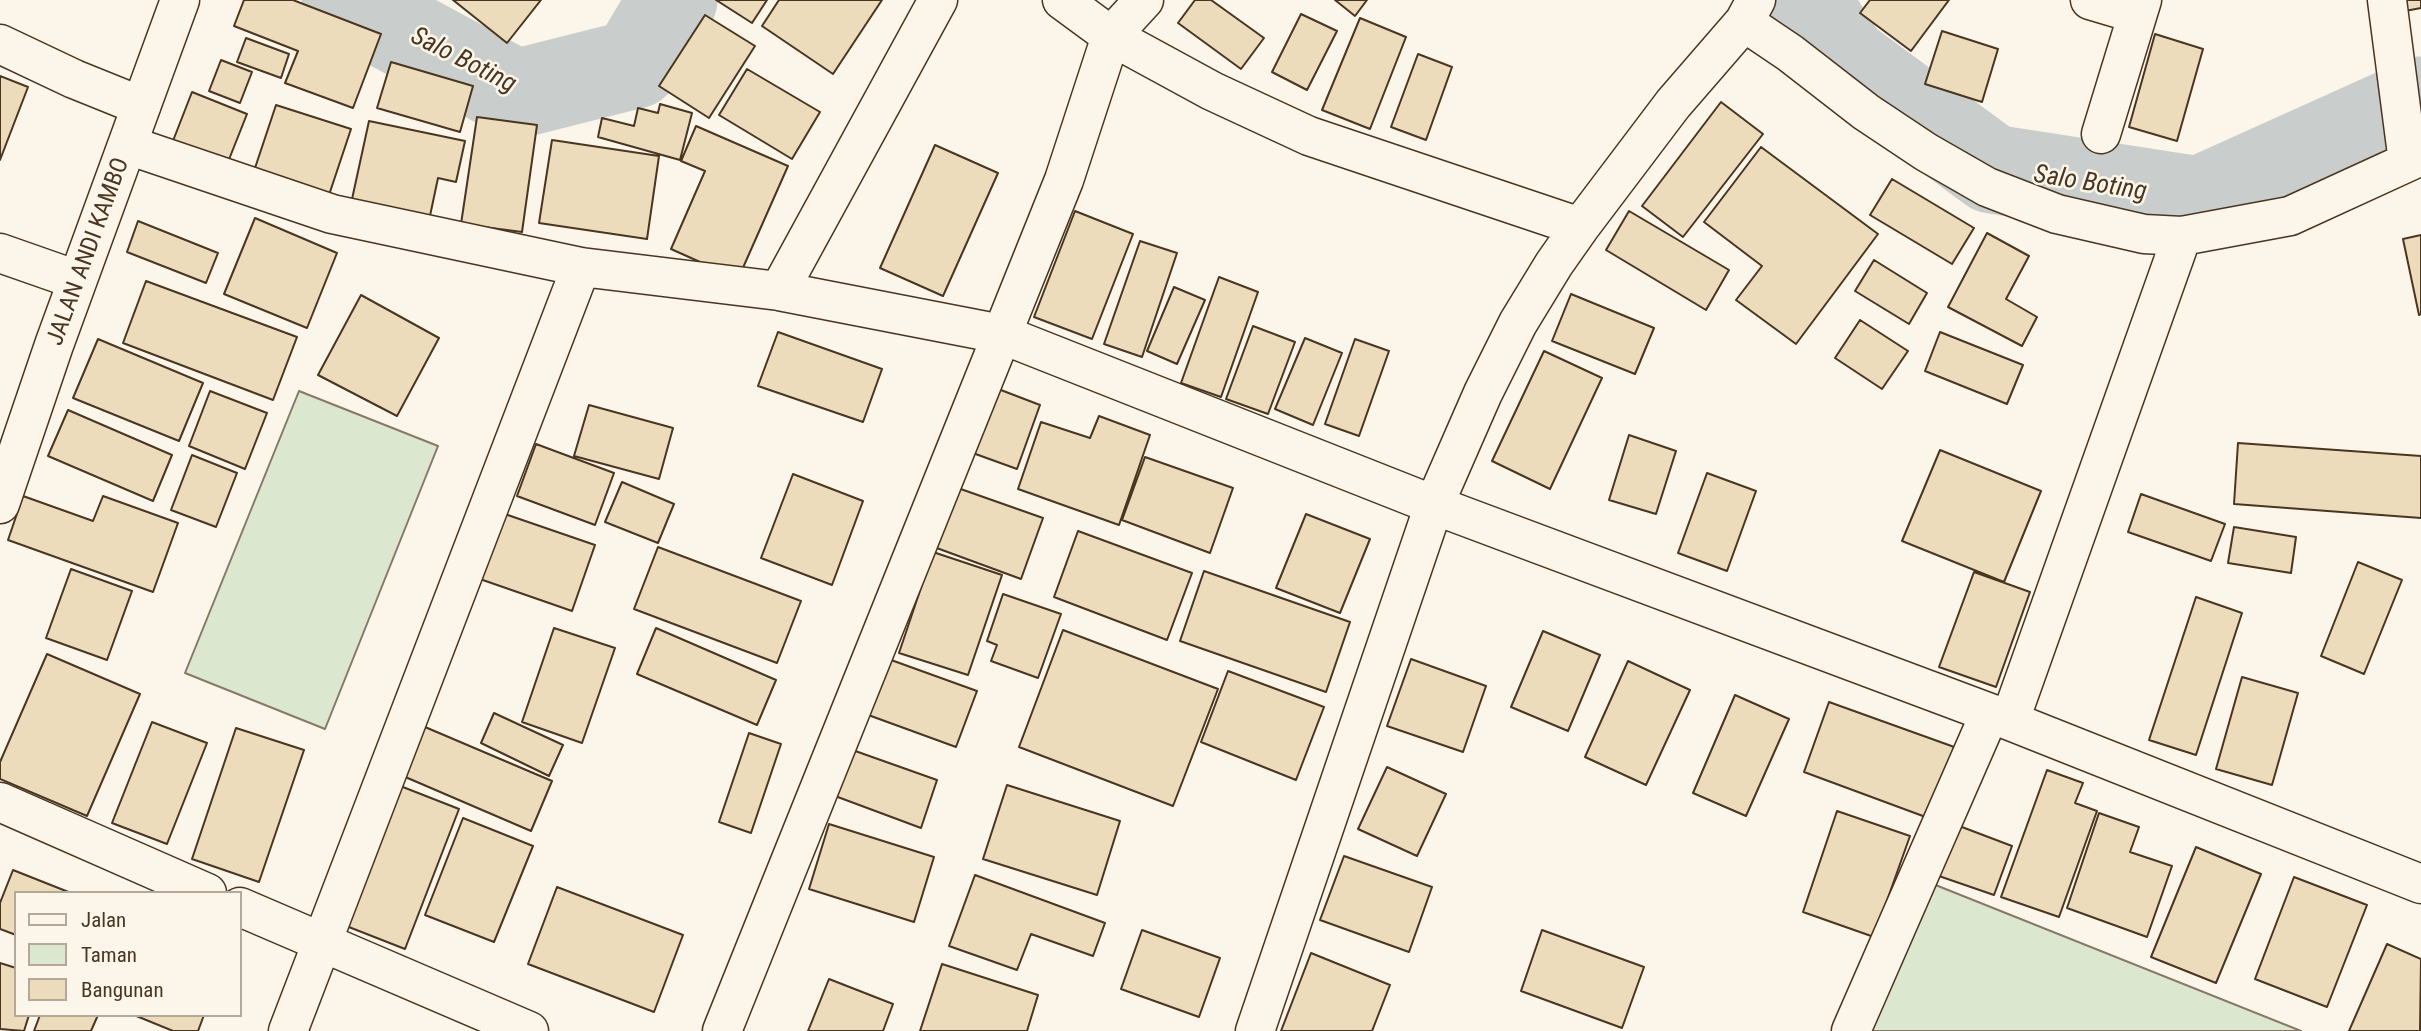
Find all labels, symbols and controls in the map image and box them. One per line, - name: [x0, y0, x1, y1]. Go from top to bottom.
- water label: Salo Boting: [405, 21, 521, 101]
- street label: JALAN ANDI KAMBO: [42, 154, 136, 350]
- water label: Salo Boting: [2031, 160, 2149, 208]
- legend: [14, 891, 242, 1017]
- text: Jalan: [81, 908, 126, 932]
- text: Taman: [81, 943, 137, 967]
- text: Bangunan: [81, 978, 164, 1002]

